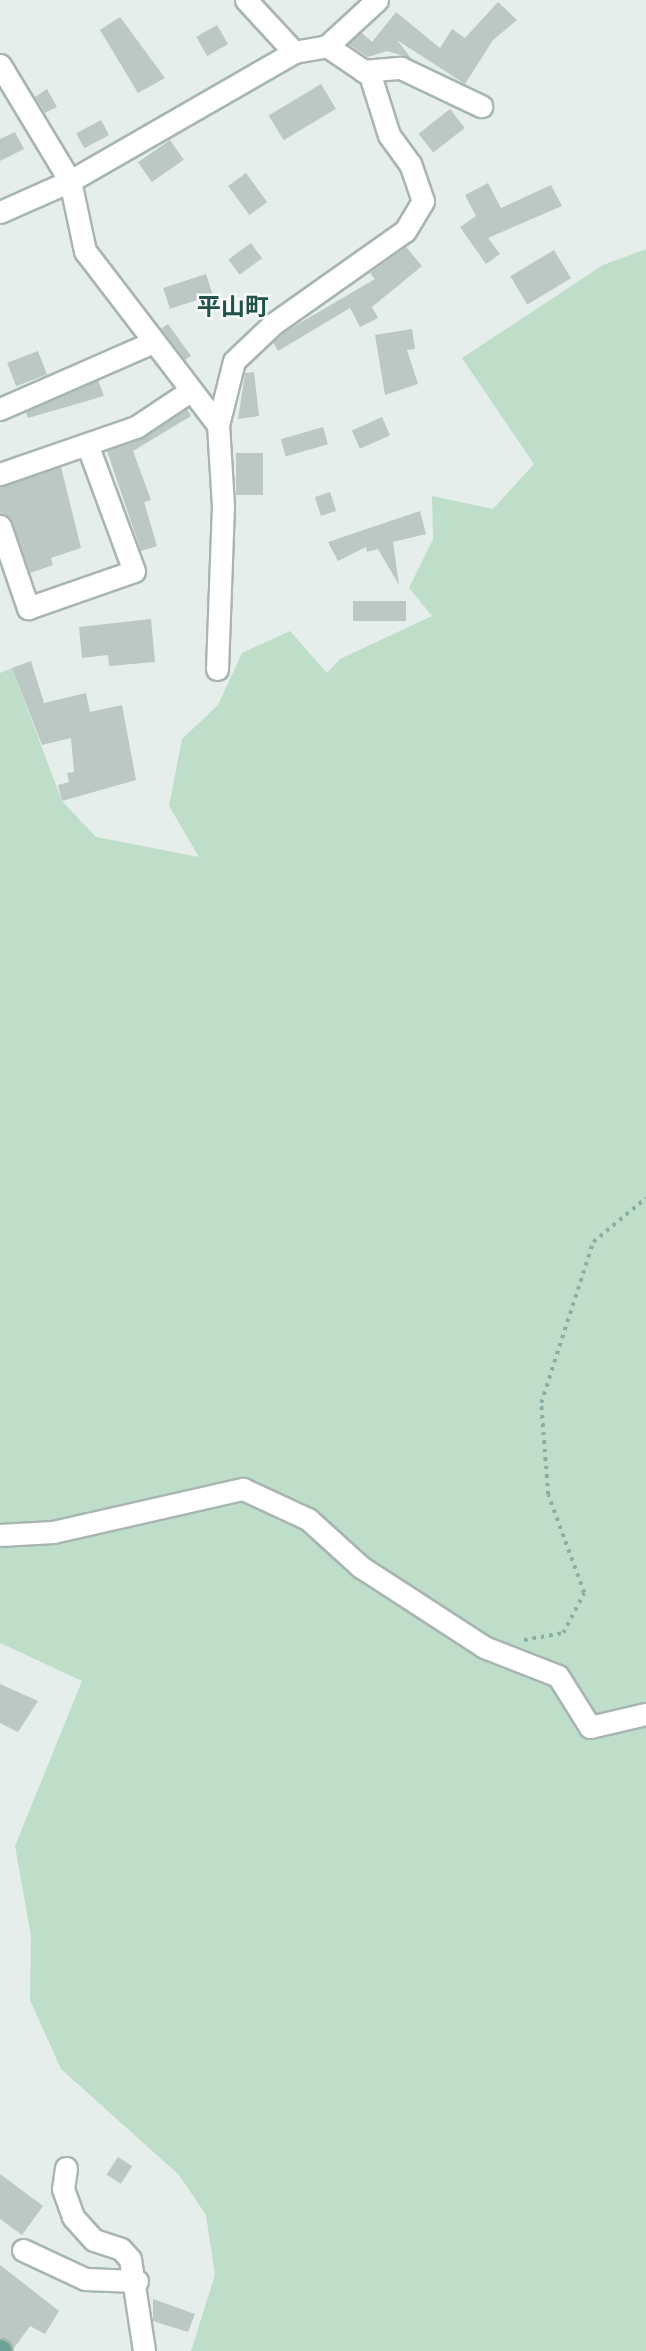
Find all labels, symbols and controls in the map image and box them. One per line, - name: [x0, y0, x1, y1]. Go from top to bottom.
- district label: 平山町: [197, 294, 269, 322]

